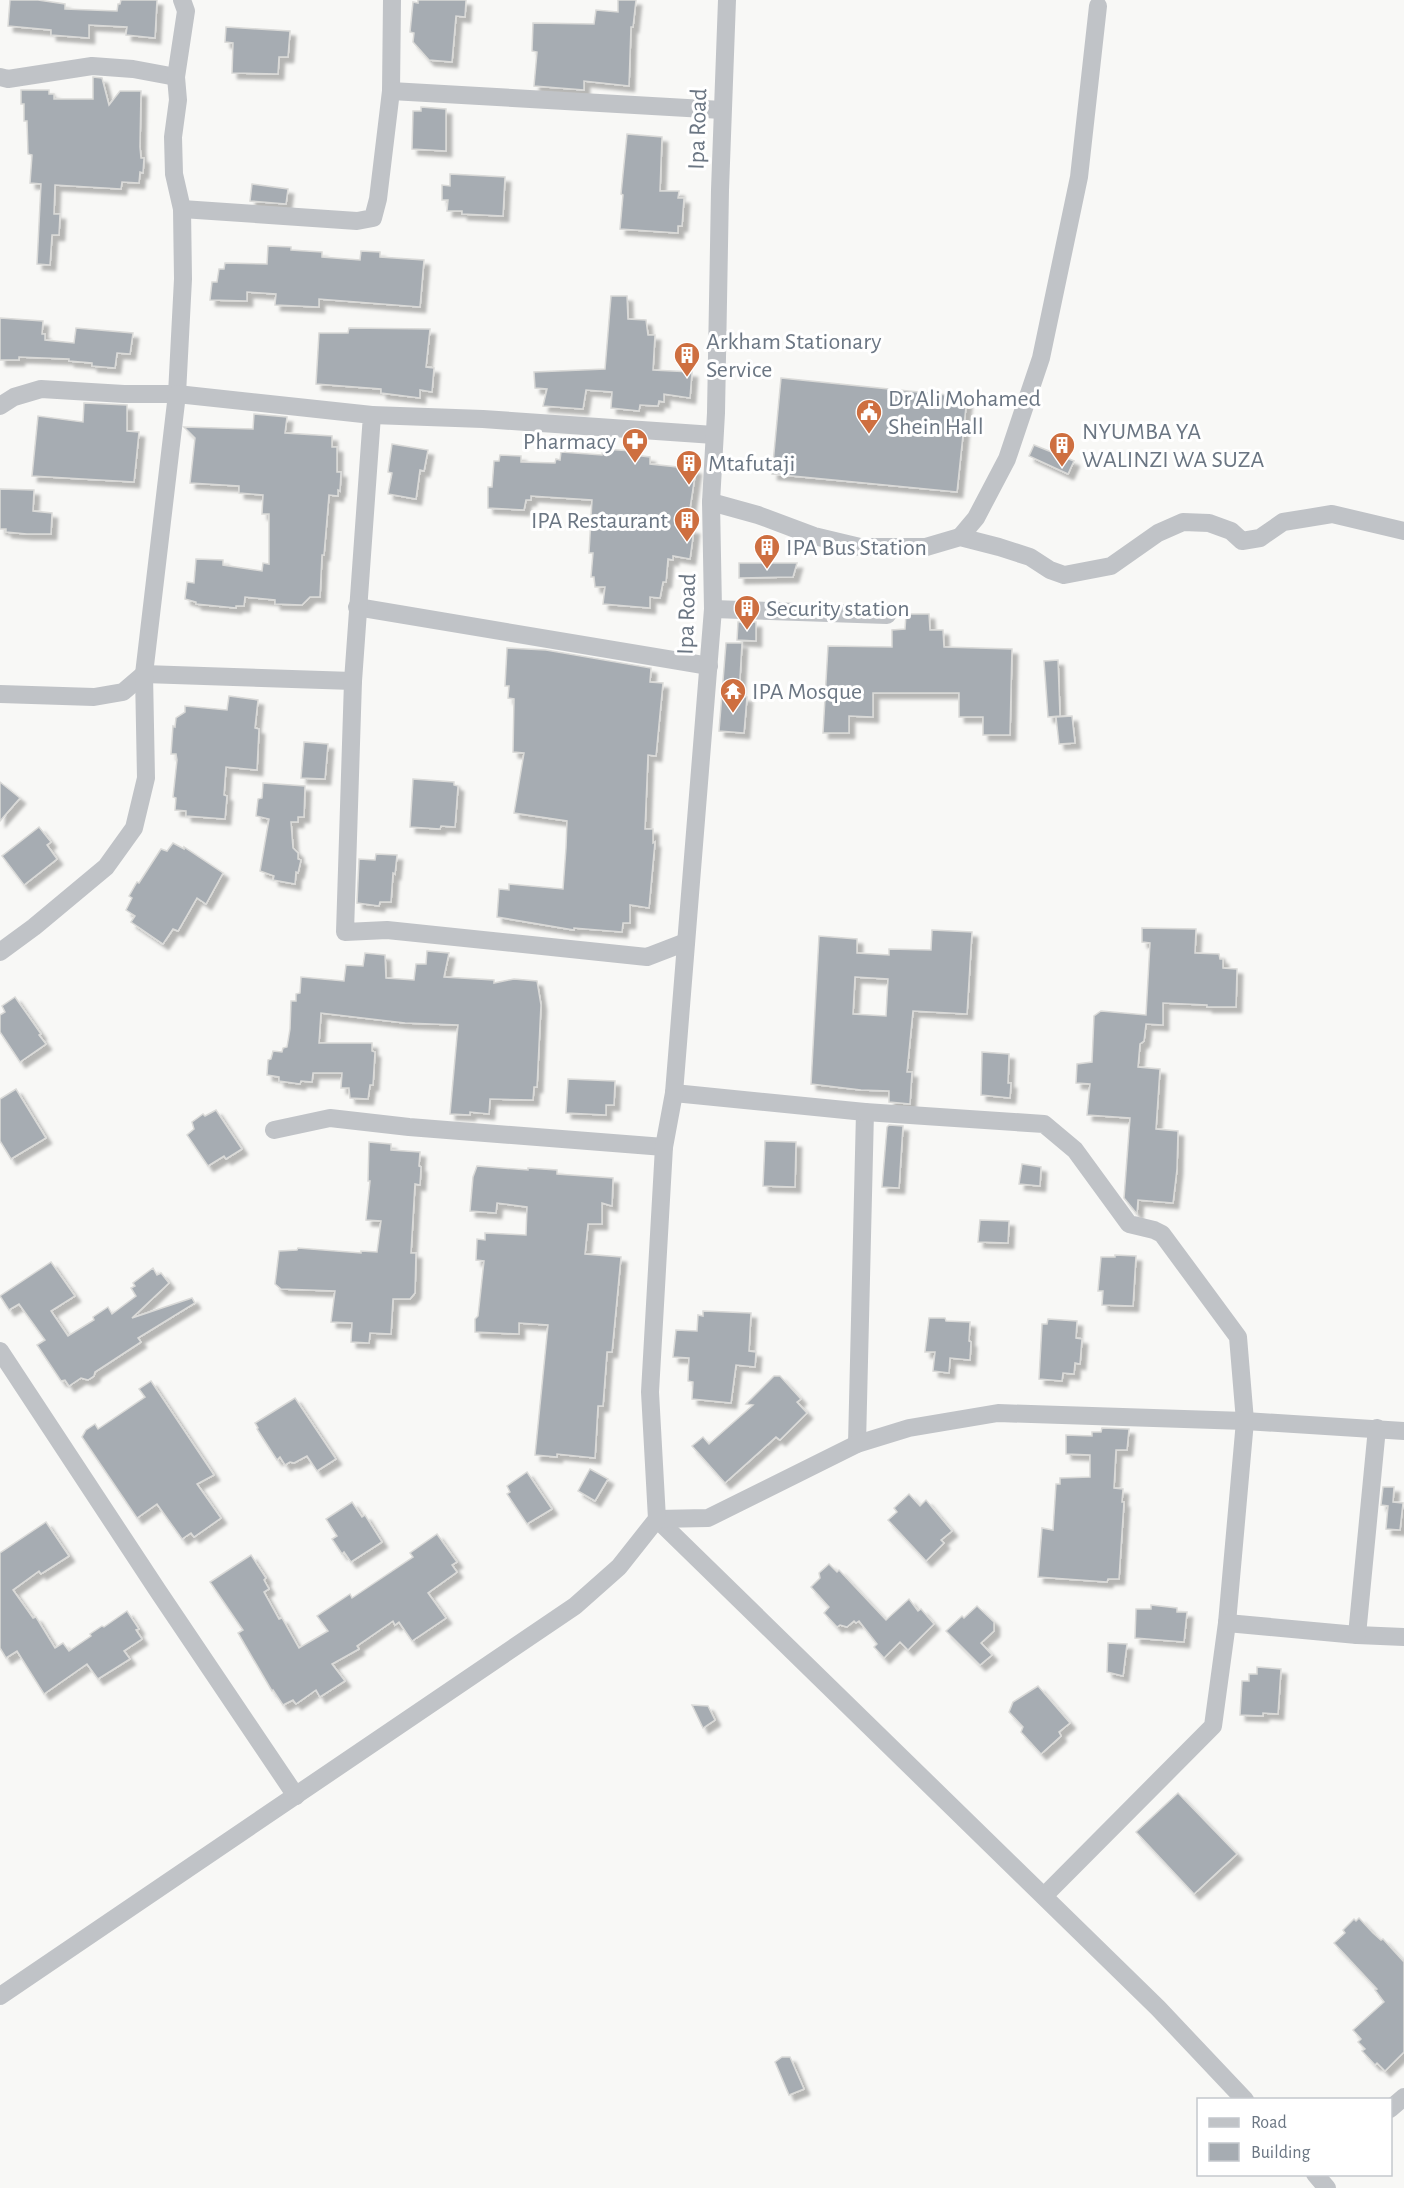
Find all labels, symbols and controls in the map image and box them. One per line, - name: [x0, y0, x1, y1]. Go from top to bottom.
- street label: Ipa Road: [685, 88, 711, 170]
- place label: Arkham Stationary Service: [706, 330, 881, 382]
- building icon: Arkham Stationary Service: [672, 340, 702, 378]
- place label: Dr Ali Mohamed Shein Hall: [888, 387, 1041, 439]
- public building icon: Dr Ali Mohamed Shein Hall: [854, 397, 884, 435]
- place label: NYUMBA YA WALINZI WA SUZA: [1082, 420, 1264, 472]
- pharmacy icon: Pharmacy: [620, 426, 650, 464]
- place label: Pharmacy: [523, 430, 616, 454]
- building icon: NYUMBA YA WALINZI WA SUZA: [1047, 430, 1077, 468]
- building icon: Mtafutaji: [674, 448, 704, 486]
- place label: Mtafutaji: [708, 452, 795, 476]
- building icon: IPA Restaurant: [672, 505, 702, 543]
- place label: IPA Restaurant: [531, 509, 668, 533]
- building icon: IPA Bus Station: [752, 532, 782, 570]
- place label: IPA Bus Station: [786, 536, 927, 560]
- street label: Ipa Road: [674, 573, 700, 655]
- building icon: Security station: [732, 593, 762, 631]
- place label: Security station: [766, 597, 910, 621]
- temple icon: IPA Mosque: [718, 676, 748, 714]
- place label: IPA Mosque: [752, 680, 862, 704]
- legend: [1197, 2098, 1392, 2176]
- text: Road: [1251, 2114, 1287, 2132]
- text: Building: [1251, 2144, 1311, 2162]

